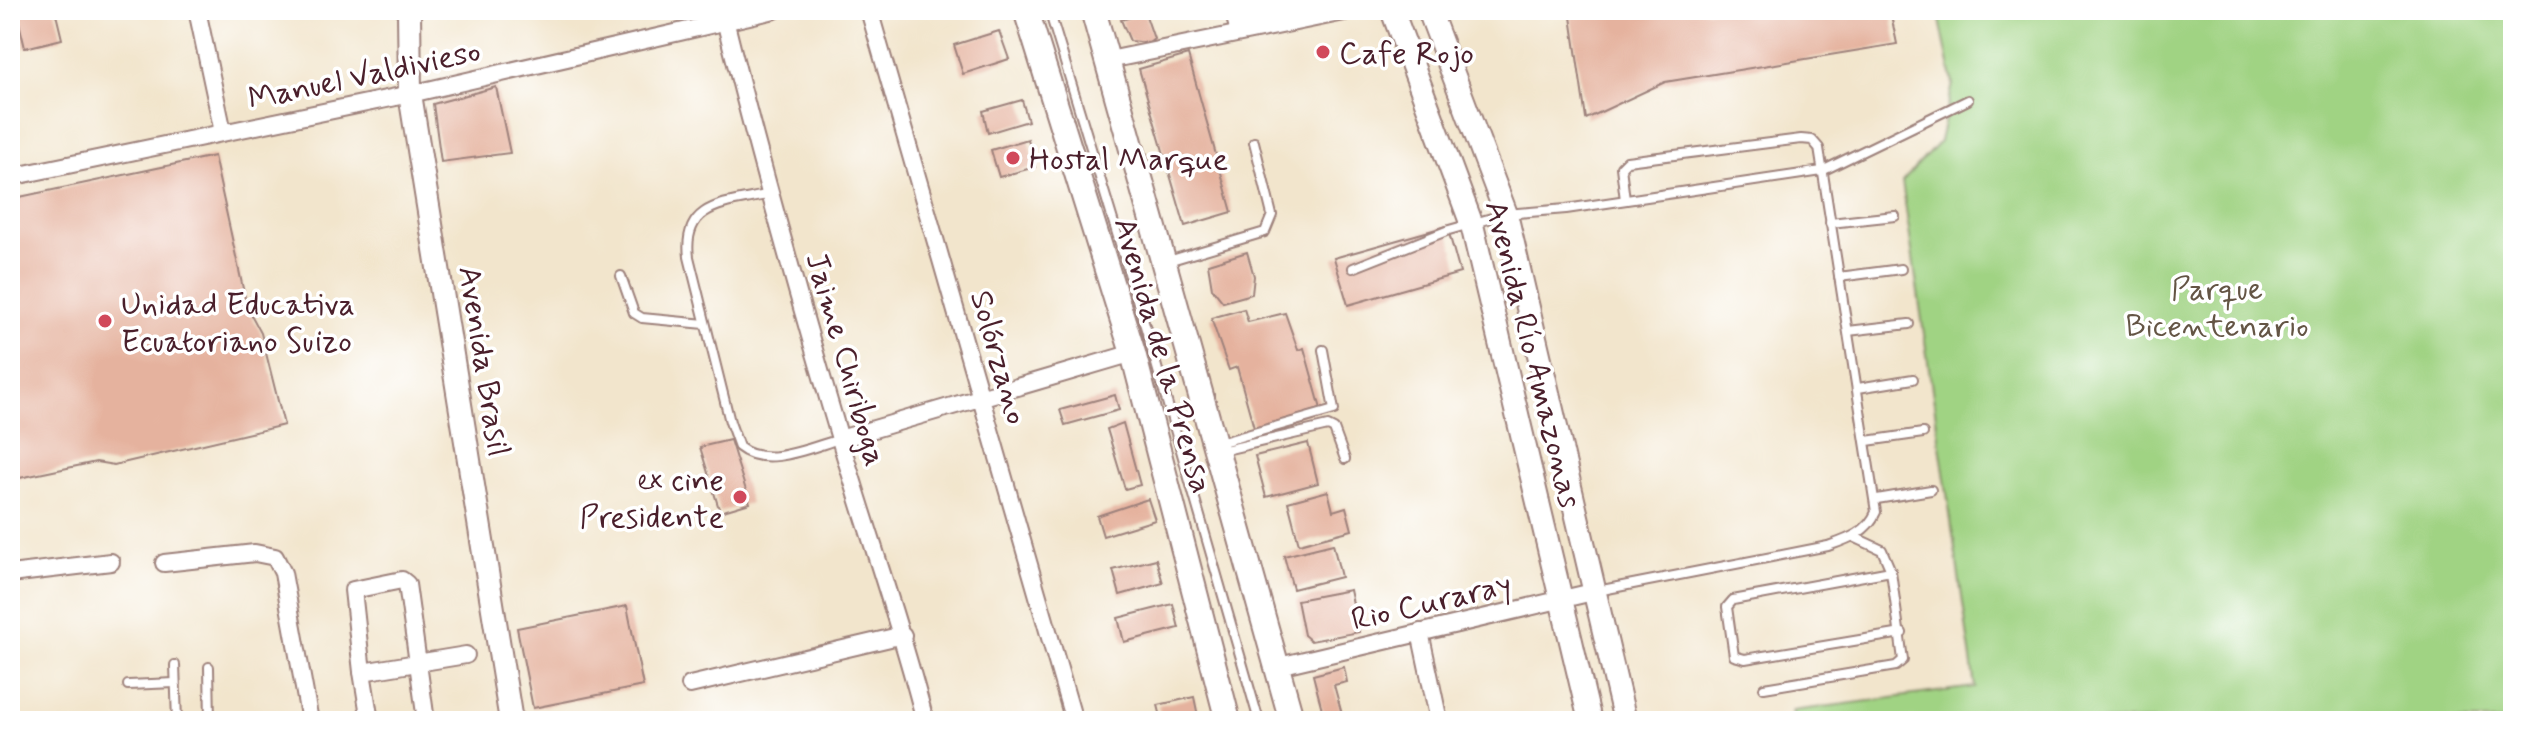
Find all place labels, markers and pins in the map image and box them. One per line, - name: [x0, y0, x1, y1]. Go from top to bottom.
- place label: Cafe Rojo: [1339, 33, 1474, 75]
- marker: Cafe Rojo: [1314, 43, 1332, 61]
- place label: Hostal Marque: [1029, 139, 1228, 181]
- marker: Hostal Marque: [1004, 149, 1022, 167]
- place label: Unidad Educativa Ecuatoriano Suizo: [121, 284, 355, 363]
- marker: Unidad Educativa Ecuatoriano Suizo: [96, 312, 114, 330]
- place label: ex cine Presidente: [580, 460, 724, 539]
- marker: ex cine Presidente: [731, 488, 749, 506]

